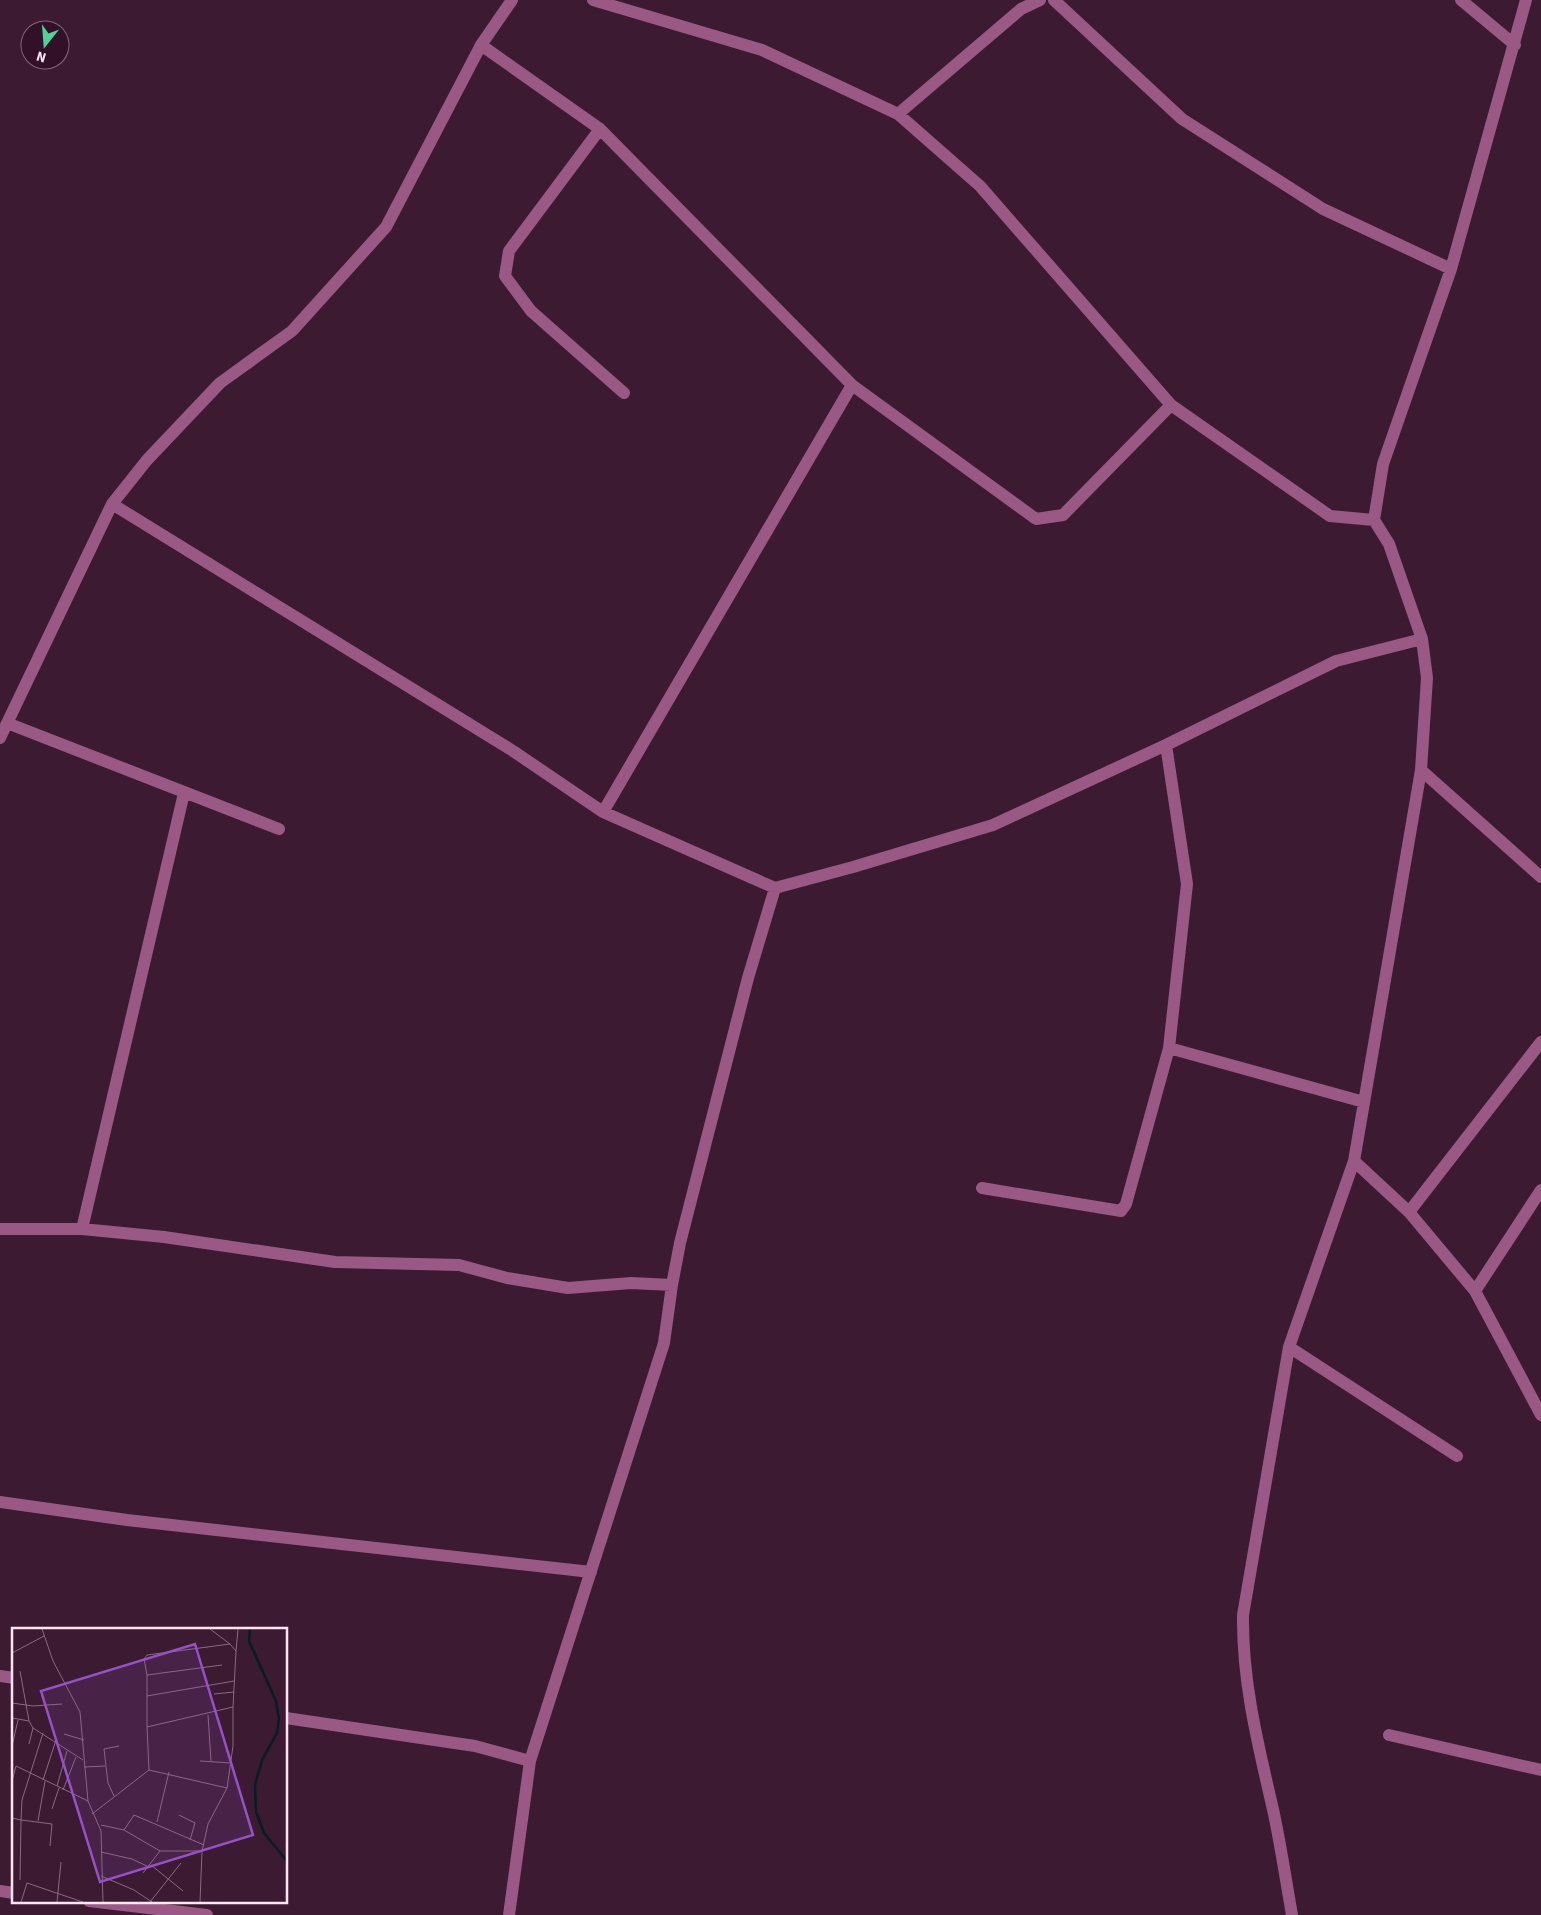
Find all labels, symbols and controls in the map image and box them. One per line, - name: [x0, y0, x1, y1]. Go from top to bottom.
- north arrow: [20, 20, 70, 70]
- text: N: [34, 46, 49, 67]
- inset map: [12, 1628, 288, 1902]

